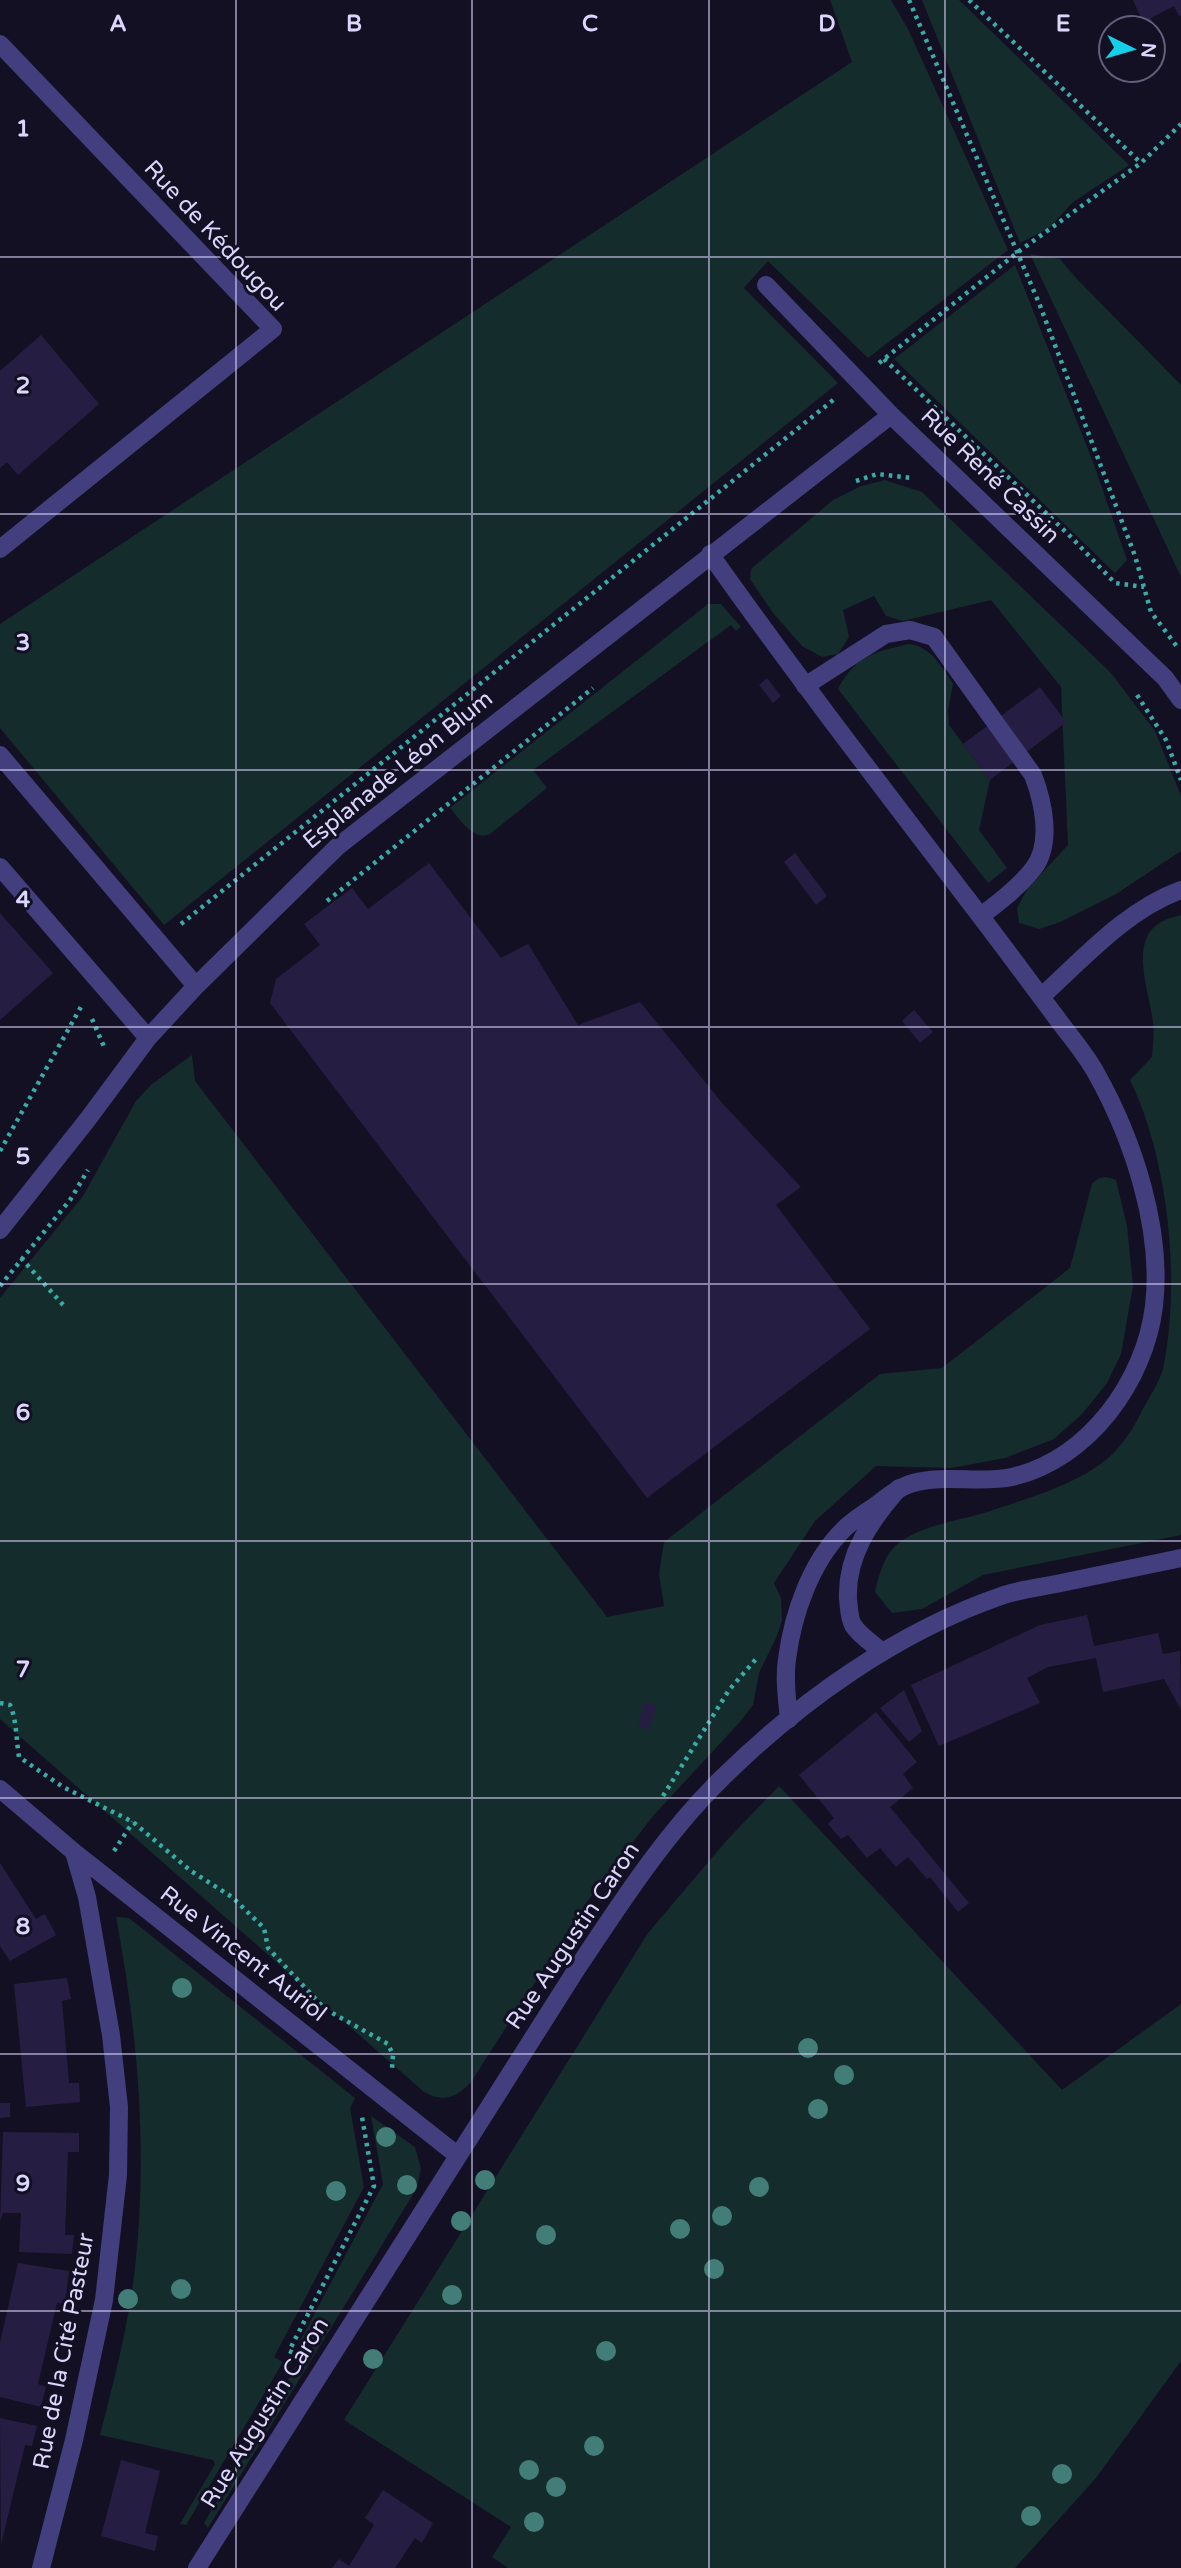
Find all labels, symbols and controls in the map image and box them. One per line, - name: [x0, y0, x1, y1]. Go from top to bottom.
- text: A: [109, 10, 127, 38]
- text: B: [346, 10, 362, 38]
- text: C: [582, 10, 598, 38]
- text: D: [818, 10, 836, 38]
- text: E: [1056, 10, 1070, 38]
- north arrow: [1097, 14, 1167, 84]
- text: N: [1136, 42, 1160, 59]
- text: 1: [16, 115, 30, 143]
- street label: Rue de Kédougou: [138, 155, 292, 317]
- text: 2: [16, 372, 30, 400]
- street label: Rue René Cassin: [915, 403, 1065, 549]
- text: 3: [16, 629, 30, 657]
- street label: Esplanade Léon Blum: [297, 685, 499, 855]
- text: 4: [16, 886, 31, 914]
- text: 5: [16, 1143, 30, 1171]
- text: 6: [16, 1399, 30, 1427]
- text: 7: [16, 1656, 30, 1684]
- street label: Rue Augustin Caron: [500, 1837, 646, 2035]
- street label: Rue Vincent Auriol: [154, 1880, 332, 2028]
- text: 8: [16, 1913, 30, 1941]
- text: 9: [16, 2170, 30, 2198]
- street label: Rue de la Cité Pasteur: [27, 2230, 101, 2471]
- street label: Rue Augustin Caron: [195, 2312, 335, 2514]

